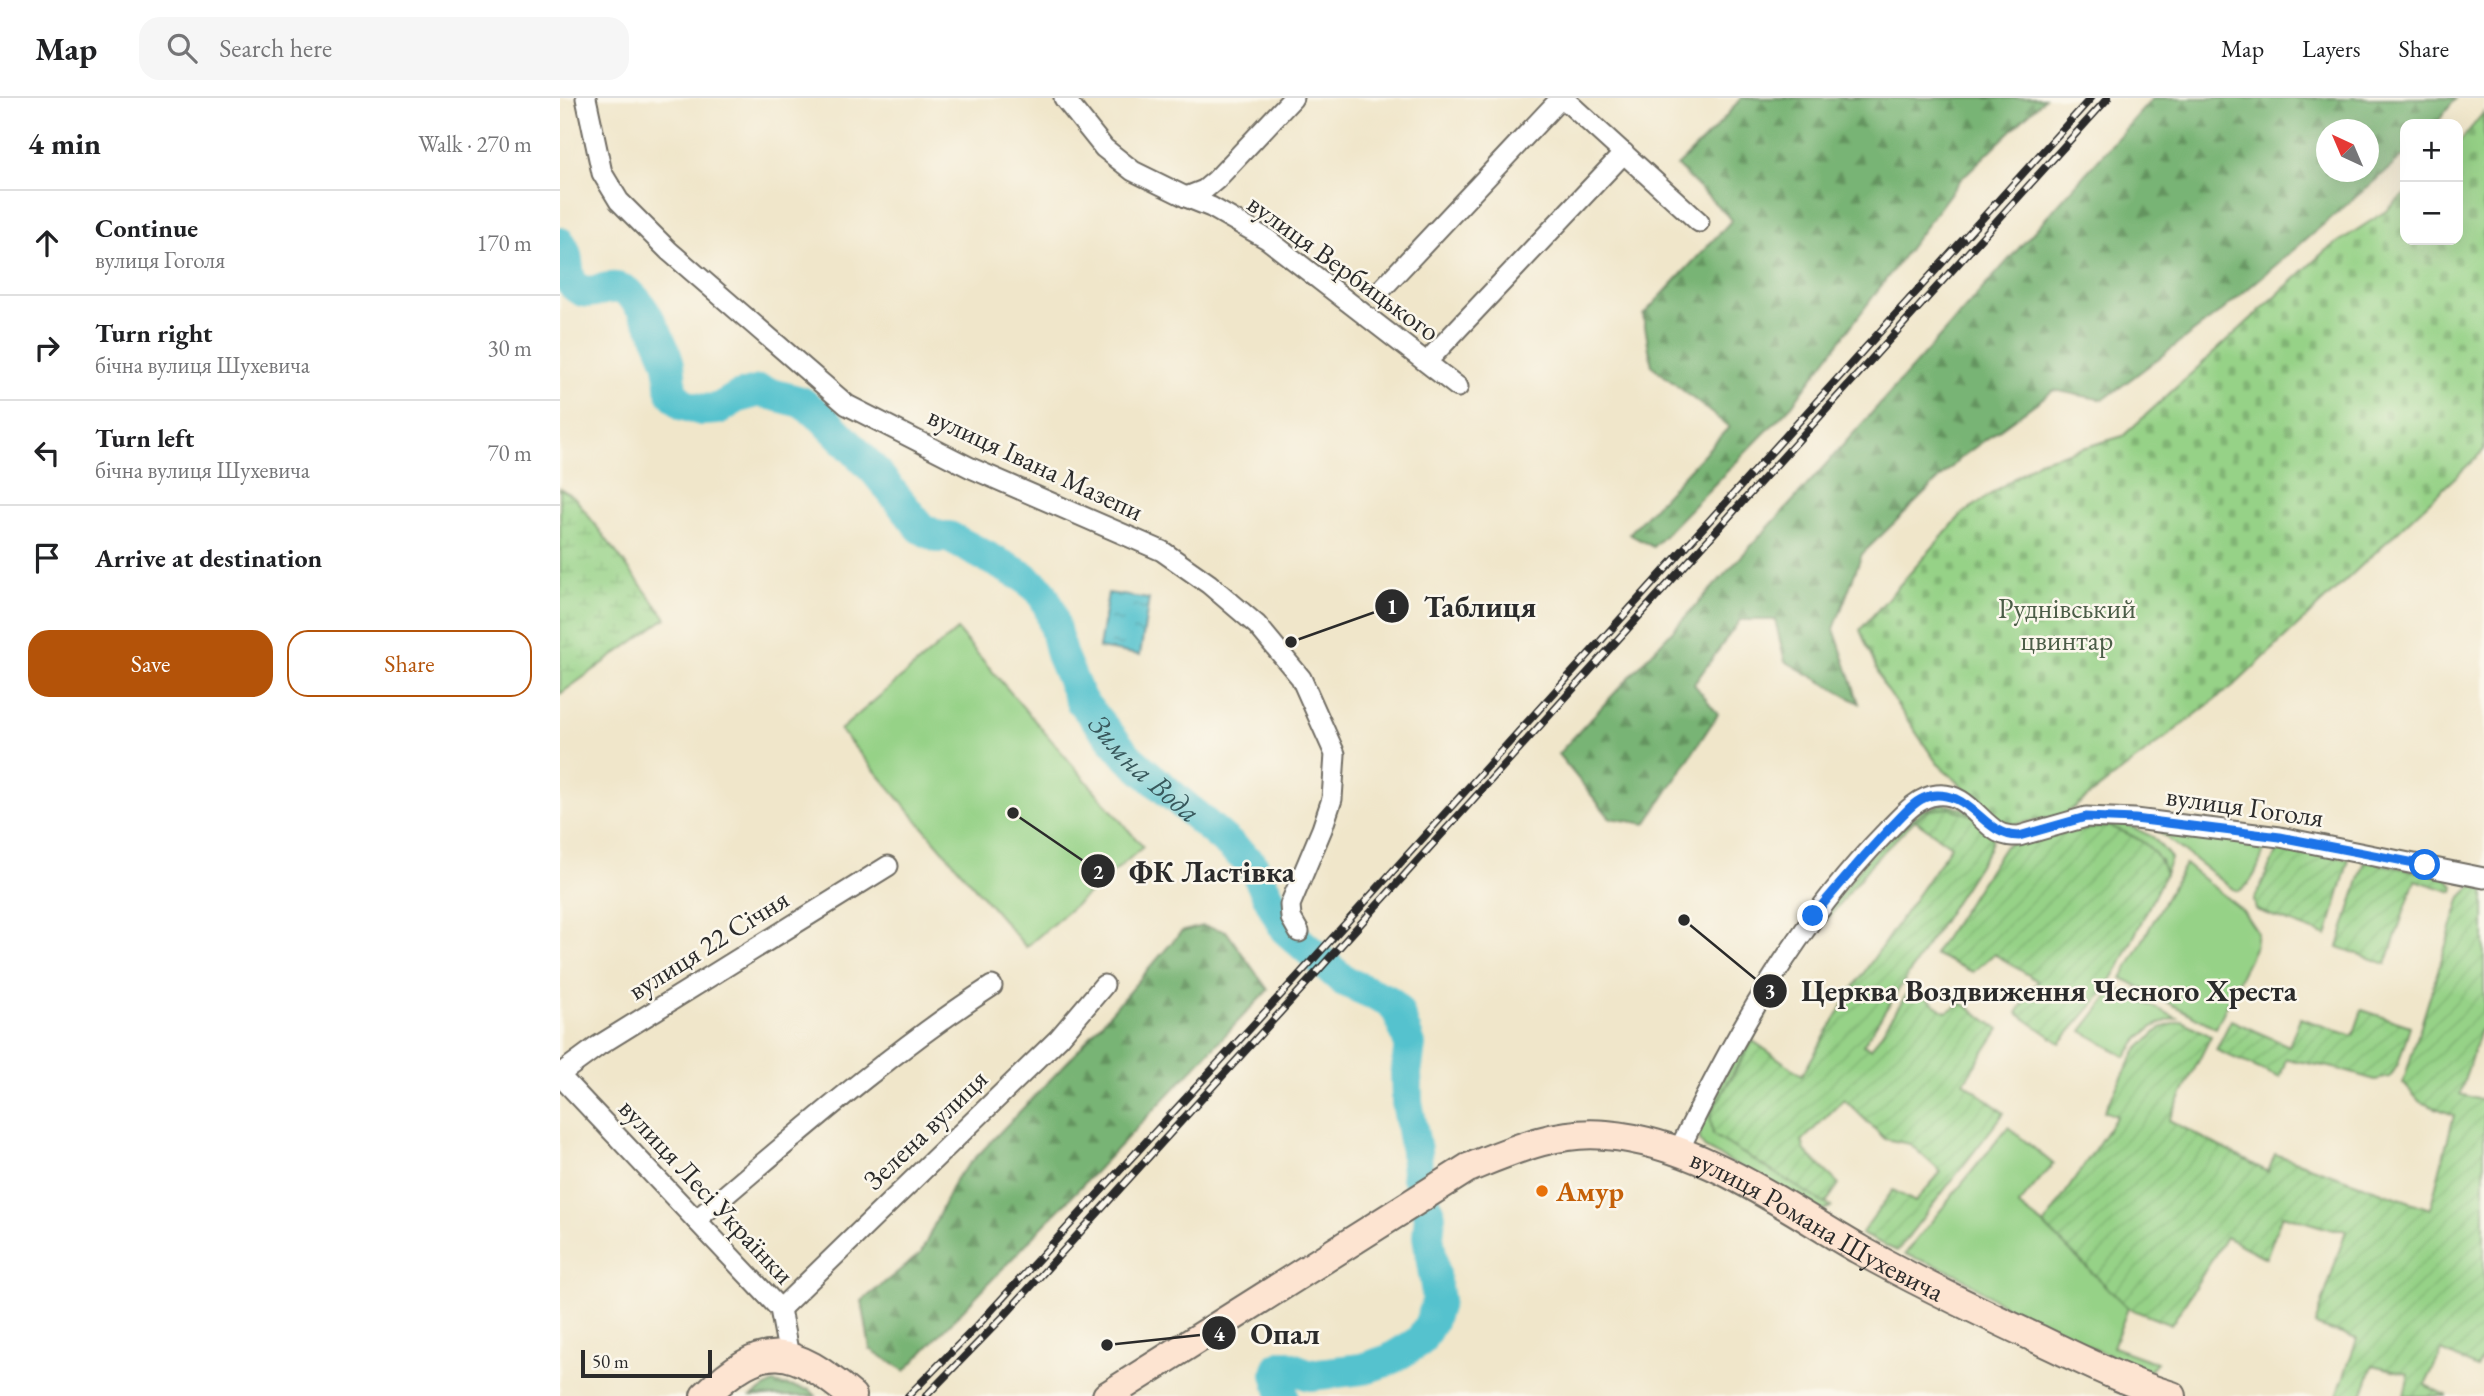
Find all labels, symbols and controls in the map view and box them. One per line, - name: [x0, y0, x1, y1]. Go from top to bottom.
- search box: [139, 17, 629, 80]
- text: Map: [35, 27, 97, 70]
- icon: search: [163, 29, 201, 67]
- text: Search here: [219, 31, 332, 65]
- text: Map: [2221, 33, 2264, 64]
- text: Layers: [2302, 33, 2361, 64]
- text: Share: [2399, 33, 2449, 64]
- north arrow: [2316, 119, 2379, 182]
- map controls: [2400, 119, 2463, 245]
- button: +: [2400, 119, 2463, 182]
- text: 4 min: [28, 124, 101, 163]
- text: Walk · 270 m: [418, 129, 532, 159]
- button: −: [2400, 182, 2463, 245]
- street label: вулиця Вербицького: [1241, 185, 1447, 349]
- text: Continue: [95, 211, 198, 245]
- icon: ahead: [28, 224, 66, 262]
- text: 170 m: [476, 228, 532, 258]
- text: вулиця Гоголя: [95, 245, 225, 275]
- text: Turn right: [95, 316, 213, 350]
- icon: right: [28, 329, 66, 367]
- text: 30 m: [487, 333, 532, 363]
- text: бічна вулиця Шухевича: [95, 350, 310, 380]
- street label: вулиця Івана Мазепи: [922, 397, 1150, 529]
- text: Turn left: [95, 421, 194, 455]
- icon: left: [28, 434, 66, 472]
- text: 70 m: [487, 438, 532, 468]
- text: бічна вулиця Шухевича: [95, 455, 310, 485]
- icon: arrive: [28, 539, 66, 577]
- text: Arrive at destination: [95, 541, 322, 575]
- callout: Таблиця: [1374, 581, 1550, 632]
- text: Таблиця: [1424, 587, 1536, 626]
- park label: Руднівський цвинтар: [1998, 590, 2136, 658]
- text: 1: [1386, 593, 1398, 620]
- button: Save: [28, 630, 273, 697]
- button: Share: [287, 630, 532, 697]
- water label: Зимна Вода: [1080, 705, 1209, 831]
- street label: вулиця Гоголя: [2164, 777, 2326, 835]
- callout: ФК Ластівка: [1080, 846, 1309, 897]
- route start: [2409, 849, 2440, 880]
- text: ФК Ластівка: [1129, 852, 1296, 891]
- text: 2: [1092, 858, 1104, 885]
- street label: вулиця 22 Січня: [621, 880, 795, 1008]
- route end: [1797, 900, 1828, 931]
- callout: Церква Воздвиження Чесного Хреста: [1752, 965, 2311, 1016]
- text: Церква Воздвиження Чесного Хреста: [1801, 971, 2298, 1010]
- text: 3: [1764, 977, 1776, 1004]
- street label: Зелена вулиця: [855, 1061, 995, 1197]
- street label: вулиця Лесі Українки: [611, 1090, 803, 1292]
- street label: вулиця Романа Шухевича: [1685, 1140, 1951, 1310]
- place label: Амур: [1555, 1173, 1624, 1209]
- marker: Амур: [1534, 1183, 1550, 1199]
- callout: Опал: [1201, 1308, 1334, 1359]
- text: Опал: [1250, 1314, 1320, 1353]
- text: 4: [1213, 1320, 1225, 1347]
- scale bar: [581, 1347, 712, 1379]
- text: 50 m: [592, 1349, 629, 1374]

